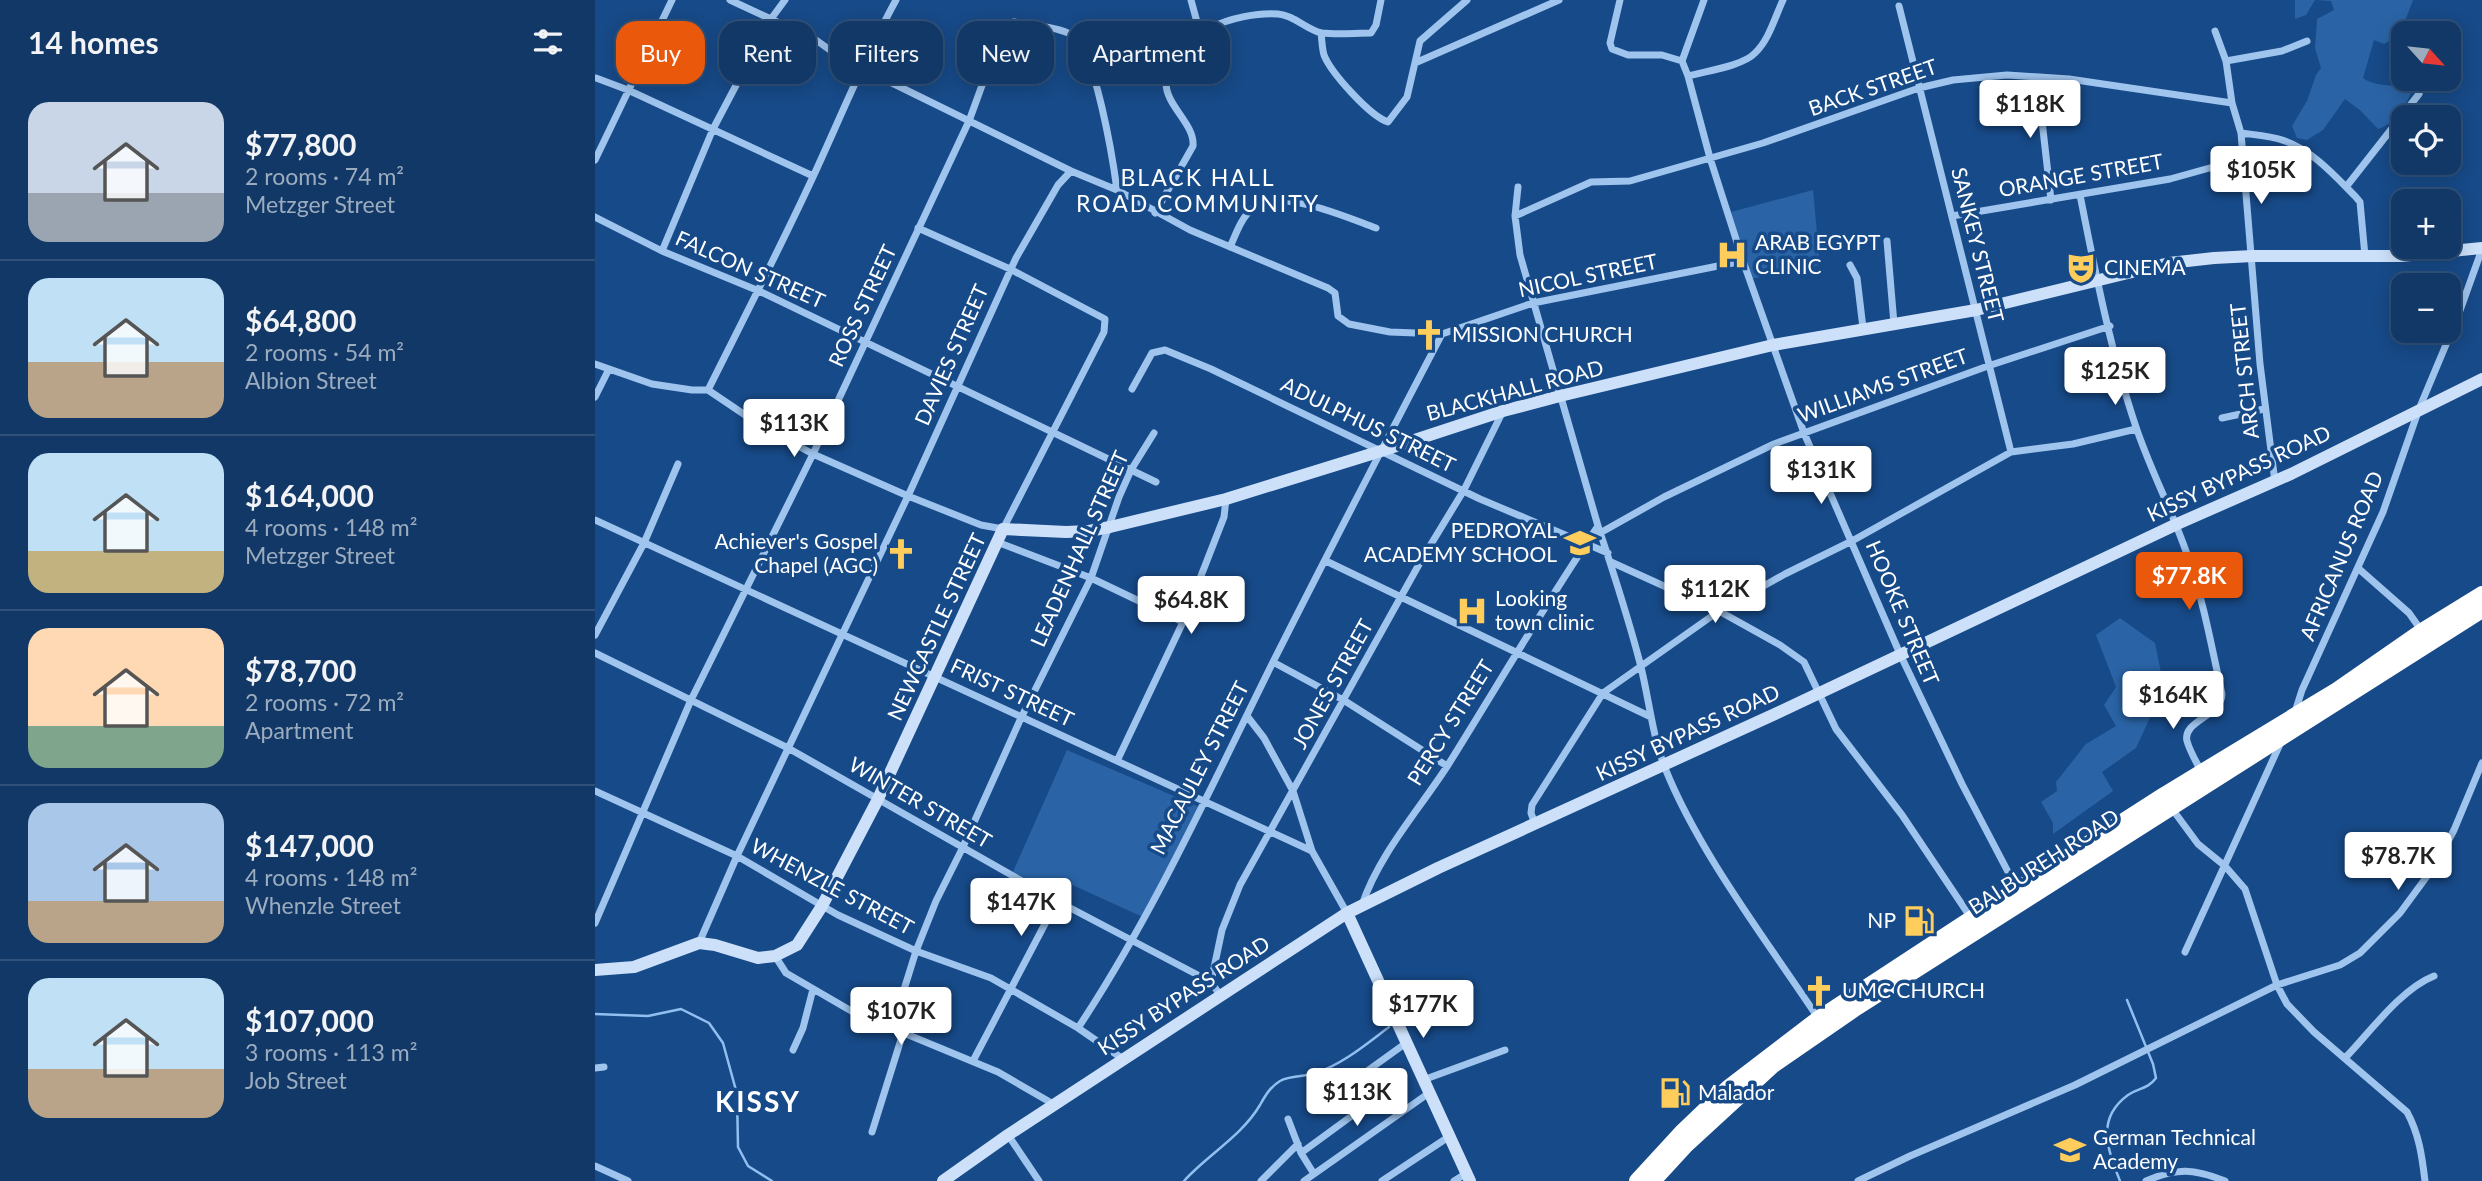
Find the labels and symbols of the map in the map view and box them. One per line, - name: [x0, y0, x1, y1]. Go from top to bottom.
- north arrow: [2391, 21, 2461, 91]
- street label: BACK STREET: [1805, 53, 1941, 120]
- pin: $118K: [1981, 80, 2079, 140]
- pin: $105K: [2212, 146, 2310, 206]
- street label: ORANGE STREET: [1996, 148, 2166, 201]
- district label: BLACK HALL ROAD COMMUNITY: [1076, 163, 1320, 217]
- street label: SANKEY STREET: [1947, 165, 2010, 325]
- street label: FALCON STREET: [672, 225, 830, 313]
- place label: ARAB EGYPT CLINIC: [1755, 229, 1881, 278]
- hospital icon: ARAB EGYPT CLINIC: [1715, 238, 1749, 272]
- street label: ROSS STREET: [823, 240, 901, 370]
- street label: NICOL STREET: [1516, 247, 1660, 301]
- theatre icon: CINEMA: [2064, 251, 2098, 285]
- place label: CINEMA: [2104, 254, 2187, 279]
- street label: DAVIES STREET: [908, 280, 993, 429]
- street label: ARCH STREET: [2224, 301, 2263, 440]
- church icon: MISSION CHURCH: [1412, 318, 1446, 352]
- place label: MISSION CHURCH: [1452, 321, 1633, 346]
- street label: WILLIAMS STREET: [1794, 342, 1971, 427]
- pin: $125K: [2066, 348, 2164, 407]
- street label: BLACKHALL ROAD: [1423, 354, 1606, 425]
- street label: ADULPHUS STREET: [1277, 371, 1460, 477]
- pin: $113K: [745, 400, 843, 459]
- street label: KISSY BYPASS ROAD: [2143, 419, 2334, 526]
- street label: LEADENHALL STREET: [1024, 446, 1133, 650]
- pin: $131K: [1772, 447, 1870, 506]
- street label: AFRICANUS ROAD: [2294, 467, 2388, 644]
- place label: PEDROYAL ACADEMY SCHOOL: [1364, 517, 1557, 566]
- school or university icon: PEDROYAL ACADEMY SCHOOL: [1563, 526, 1597, 560]
- place label: Achiever's Gospel Chapel (AGC): [715, 528, 878, 577]
- street label: NEWCASTLE STREET: [881, 528, 990, 724]
- street label: HOOKE STREET: [1862, 536, 1945, 689]
- church icon: Achiever's Gospel Chapel (AGC): [884, 537, 918, 571]
- pin: $77.8K: [2132, 552, 2246, 612]
- pin: $112K: [1666, 566, 1764, 625]
- pin: $64.8K: [1134, 576, 1248, 636]
- place label: Looking town clinic: [1495, 585, 1595, 634]
- hospital icon: Looking town clinic: [1455, 594, 1489, 628]
- street label: JONES STREET: [1286, 614, 1378, 752]
- street label: FRIST STREET: [947, 652, 1079, 731]
- street label: PERCY STREET: [1401, 654, 1499, 789]
- pin: $164K: [2124, 672, 2222, 731]
- street label: MACAULEY STREET: [1144, 676, 1253, 858]
- street label: KISSY BYPASS ROAD: [1592, 678, 1783, 785]
- street label: WINTER STREET: [845, 751, 997, 853]
- street label: BAI BUREH ROAD: [1963, 803, 2123, 919]
- street label: WHENZLE STREET: [747, 832, 919, 939]
- pin: $78.7K: [2341, 832, 2455, 892]
- pin: $147K: [972, 878, 1070, 938]
- fuel station icon: NP: [1902, 904, 1936, 938]
- place label: NP: [1867, 907, 1896, 932]
- street label: KISSY BYPASS ROAD: [1093, 930, 1274, 1060]
- church icon: UMC CHURCH: [1802, 974, 1836, 1008]
- place label: UMC CHURCH: [1842, 977, 1985, 1002]
- pin: $177K: [1374, 981, 1472, 1040]
- pin: $107K: [852, 988, 950, 1047]
- pin: $113K: [1308, 1068, 1406, 1128]
- fuel station icon: Malador: [1658, 1076, 1692, 1110]
- place label: Malador: [1698, 1079, 1775, 1104]
- district label: KISSY: [715, 1084, 801, 1118]
- place label: German Technical Academy: [2093, 1124, 2256, 1173]
- school or university icon: German Technical Academy: [2053, 1133, 2087, 1167]

